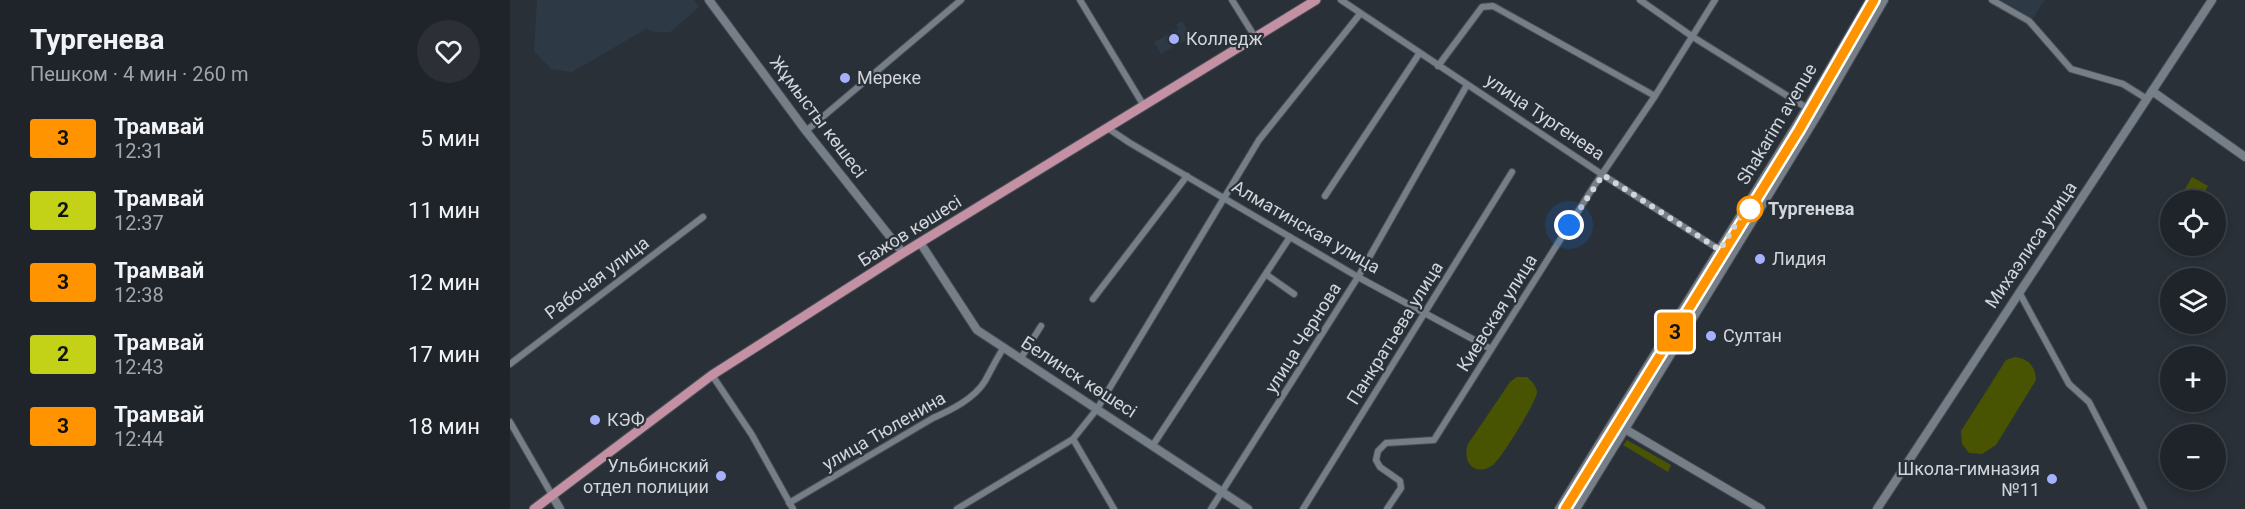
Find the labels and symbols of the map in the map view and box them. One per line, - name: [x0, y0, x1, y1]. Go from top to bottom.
- place label: Колледж: [1186, 28, 1263, 49]
- marker: Колледж: [1167, 32, 1181, 46]
- street label: Жұмысты көшесі: [766, 52, 871, 182]
- street label: Shakarim avenue: [1732, 60, 1821, 188]
- place label: Мереке: [857, 67, 921, 88]
- street label: улица Тургенева: [1482, 69, 1609, 164]
- marker: Мереке: [838, 71, 852, 85]
- street label: Алматинская улица: [1228, 176, 1384, 278]
- street label: Михаэлиса улица: [1980, 177, 2081, 312]
- street label: Бажов көшесі: [854, 191, 965, 271]
- marker: Тургенева: [1737, 196, 1763, 222]
- place label: Тургенева: [1768, 198, 1855, 219]
- your location: [1554, 210, 1584, 240]
- street label: Рабочая улица: [541, 232, 653, 323]
- place label: Лидия: [1772, 248, 1826, 269]
- street label: Киевская улица: [1452, 250, 1541, 375]
- marker: Лидия: [1753, 252, 1767, 266]
- street label: Панкратьева улица: [1342, 257, 1447, 408]
- street label: улица Чернова: [1260, 278, 1345, 397]
- line badge: 3: [1656, 312, 1694, 352]
- place label: Султан: [1723, 325, 1782, 346]
- marker: Султан: [1704, 329, 1718, 343]
- street label: Белинск көшесі: [1018, 331, 1141, 422]
- street label: улица Тюленина: [818, 387, 949, 474]
- place label: КЭФ: [607, 409, 645, 430]
- marker: КЭФ: [588, 413, 602, 427]
- place label: Ульбинский отдел полиции: [583, 455, 709, 497]
- place label: Школа-гимназия №11: [1897, 458, 2040, 500]
- marker: Ульбинский отдел полиции: [714, 469, 728, 483]
- marker: Школа-гимназия №11: [2045, 472, 2059, 486]

